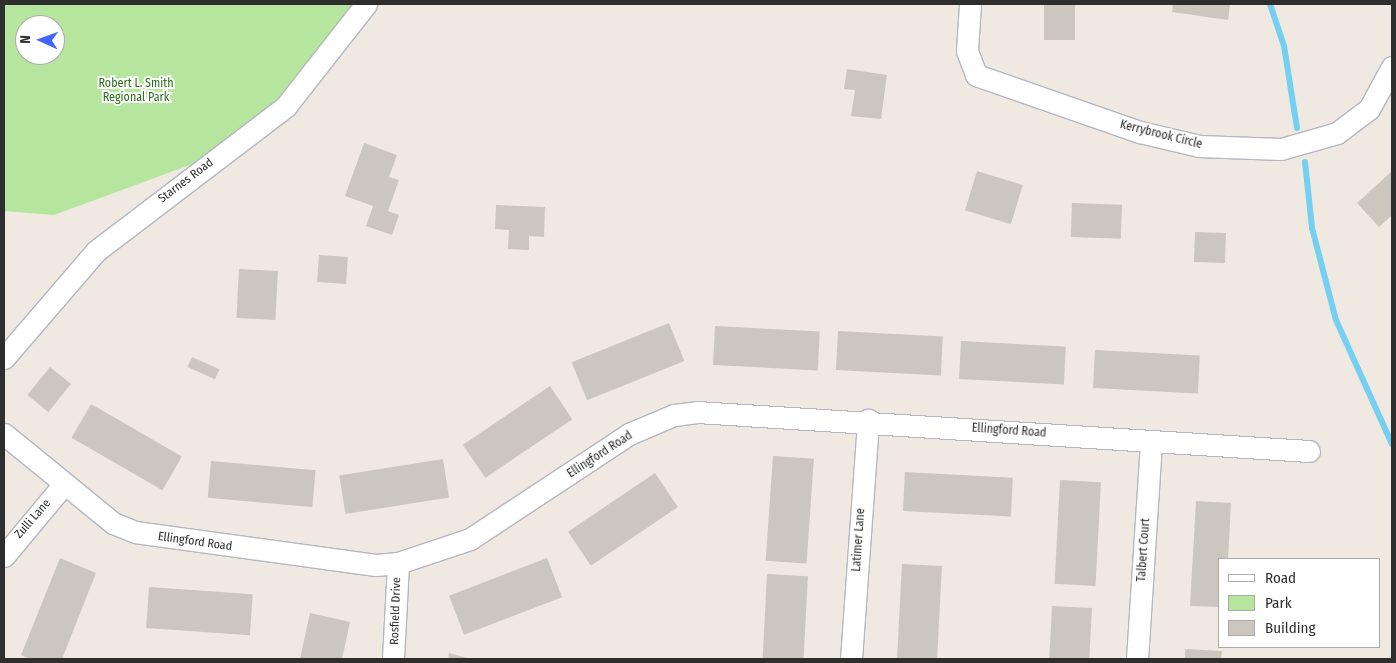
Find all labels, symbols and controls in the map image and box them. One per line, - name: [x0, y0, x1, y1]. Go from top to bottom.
- north arrow: [15, 15, 65, 65]
- text: N: [17, 35, 34, 44]
- park label: Robert L. Smith Regional Park: [98, 77, 174, 105]
- street label: Kerrybrook Circle: [1118, 118, 1204, 152]
- street label: Starnes Road: [156, 156, 216, 206]
- street label: Ellingford Road: [971, 421, 1047, 441]
- street label: Ellingford Road: [565, 429, 635, 481]
- street label: Zulli Lane: [12, 496, 54, 542]
- street label: Latimer Lane: [850, 508, 868, 572]
- street label: Talbert Court: [1135, 518, 1153, 582]
- street label: Ellingford Road: [157, 530, 233, 554]
- legend: [1218, 558, 1381, 648]
- text: Road: [1265, 569, 1296, 587]
- street label: Rosfield Drive: [388, 577, 404, 645]
- text: Park: [1265, 594, 1292, 612]
- text: Building: [1265, 619, 1316, 637]

